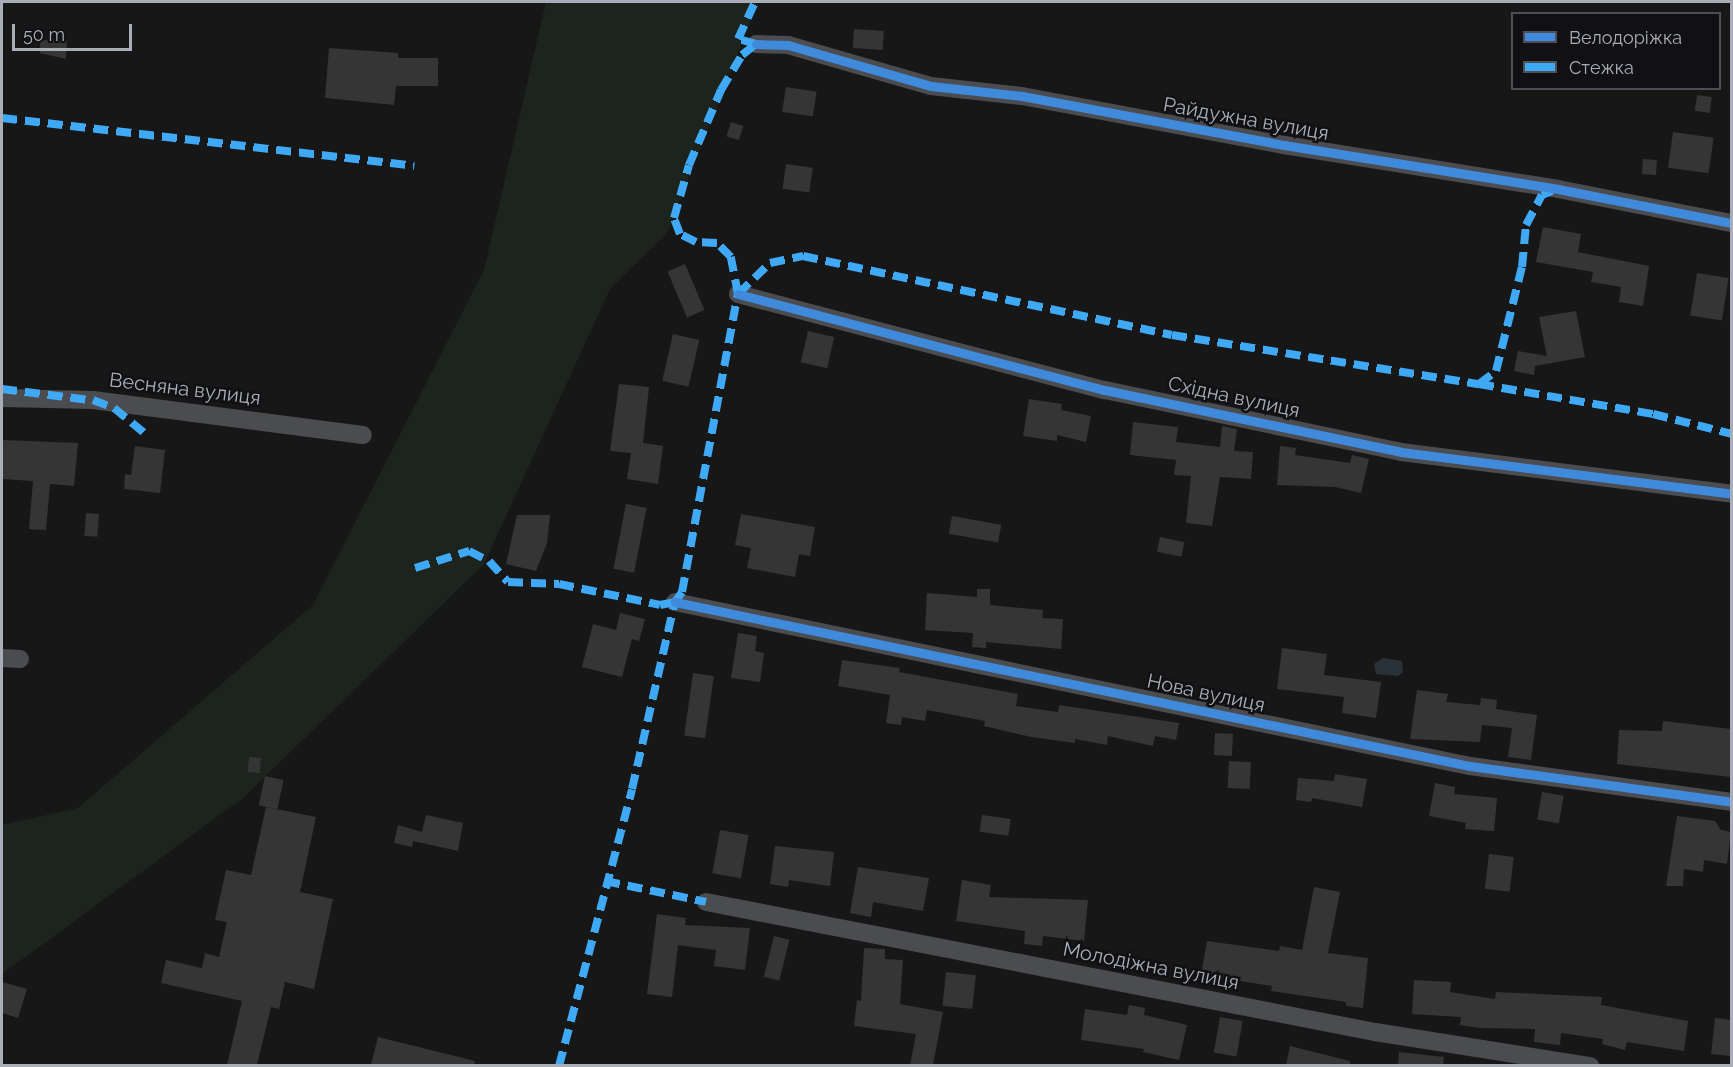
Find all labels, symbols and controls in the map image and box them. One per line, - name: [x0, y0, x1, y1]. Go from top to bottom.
- scale bar: [15, 12, 135, 50]
- legend: [1511, 12, 1721, 90]
- text: 50 m: [23, 24, 65, 45]
- text: Велодоріжка: [1569, 27, 1682, 48]
- text: Стежка: [1569, 57, 1634, 78]
- street label: Райдужна вулиця: [1161, 93, 1331, 145]
- street label: Весняна вулиця: [108, 368, 262, 410]
- street label: Східна вулиця: [1166, 371, 1302, 423]
- street label: Нова вулиця: [1145, 669, 1267, 717]
- street label: Молодіжна вулиця: [1061, 937, 1241, 995]

